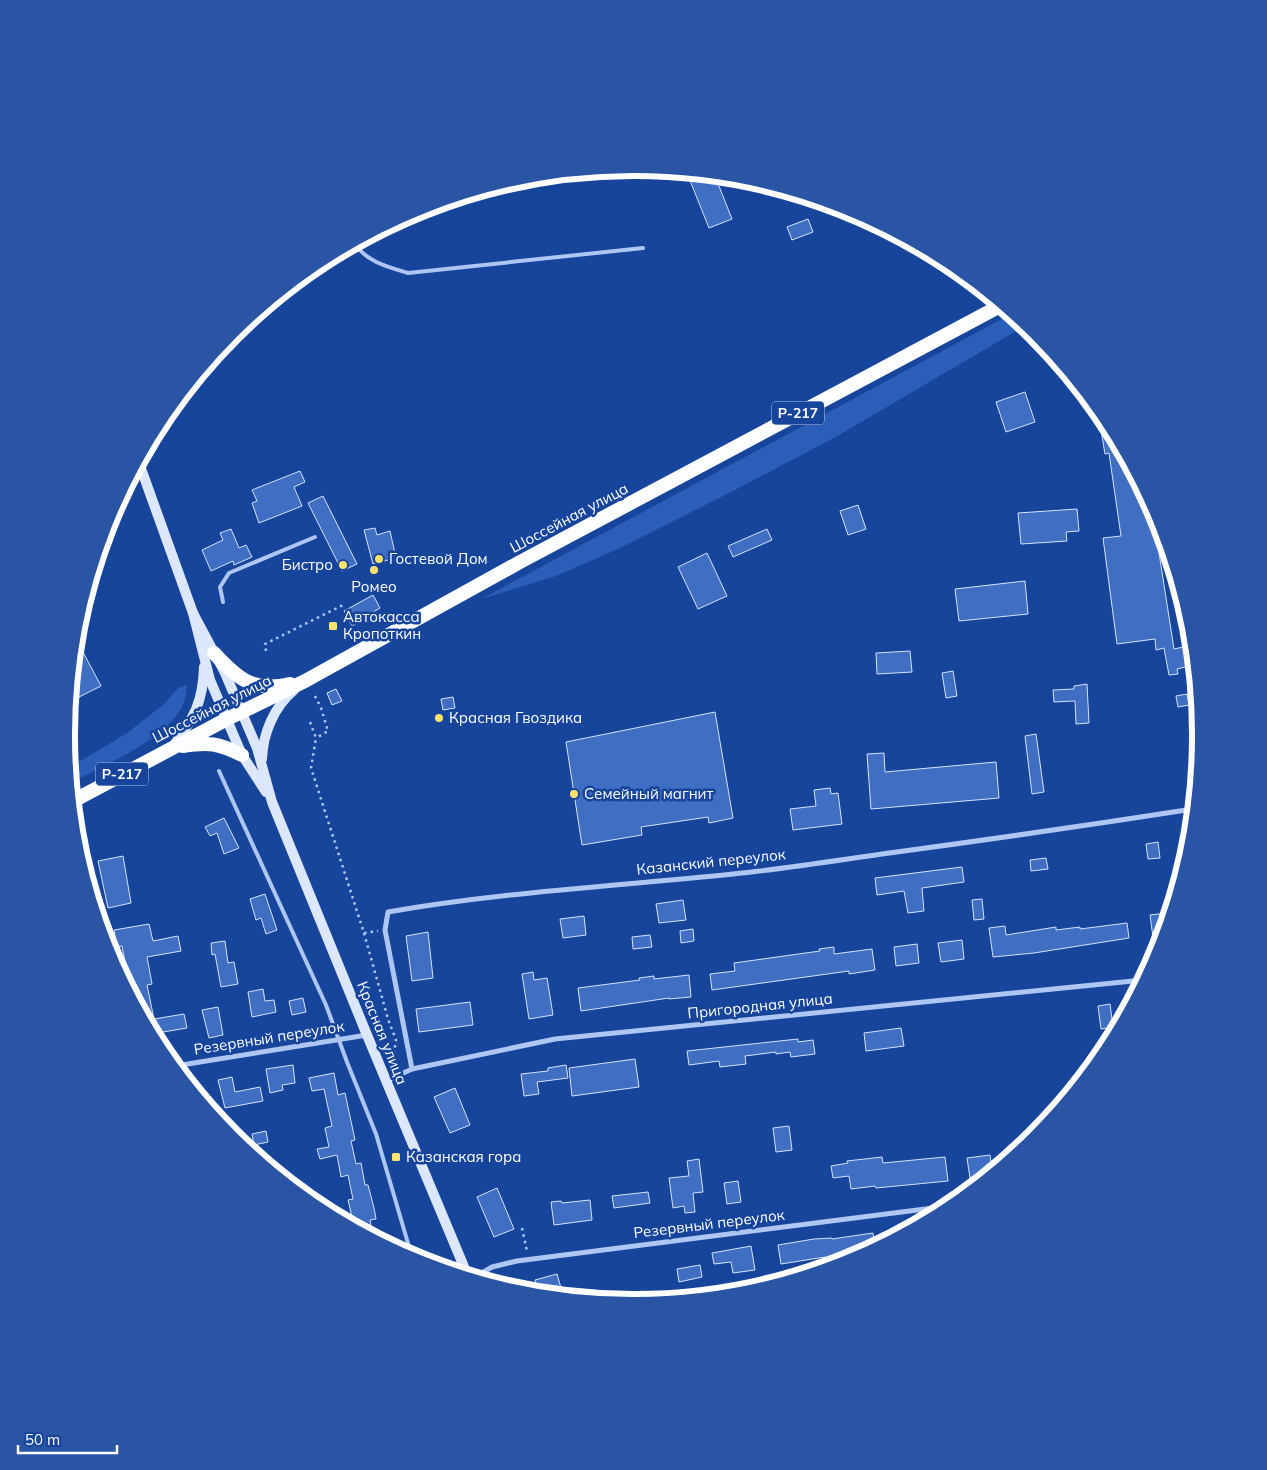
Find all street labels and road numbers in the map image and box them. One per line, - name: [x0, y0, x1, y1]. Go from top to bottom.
- road number: Р-217: [772, 402, 824, 424]
- street label: Шоссейная улица: [506, 478, 631, 557]
- street label: Шоссейная улица: [149, 670, 275, 747]
- road number: Р-217: [96, 762, 148, 786]
- street label: Казанский переулок: [635, 844, 787, 879]
- street label: Красная улица: [353, 978, 412, 1087]
- street label: Пригородная улица: [686, 988, 833, 1023]
- street label: Резервный переулок: [192, 1016, 346, 1059]
- street label: Резервный переулок: [632, 1205, 787, 1242]

